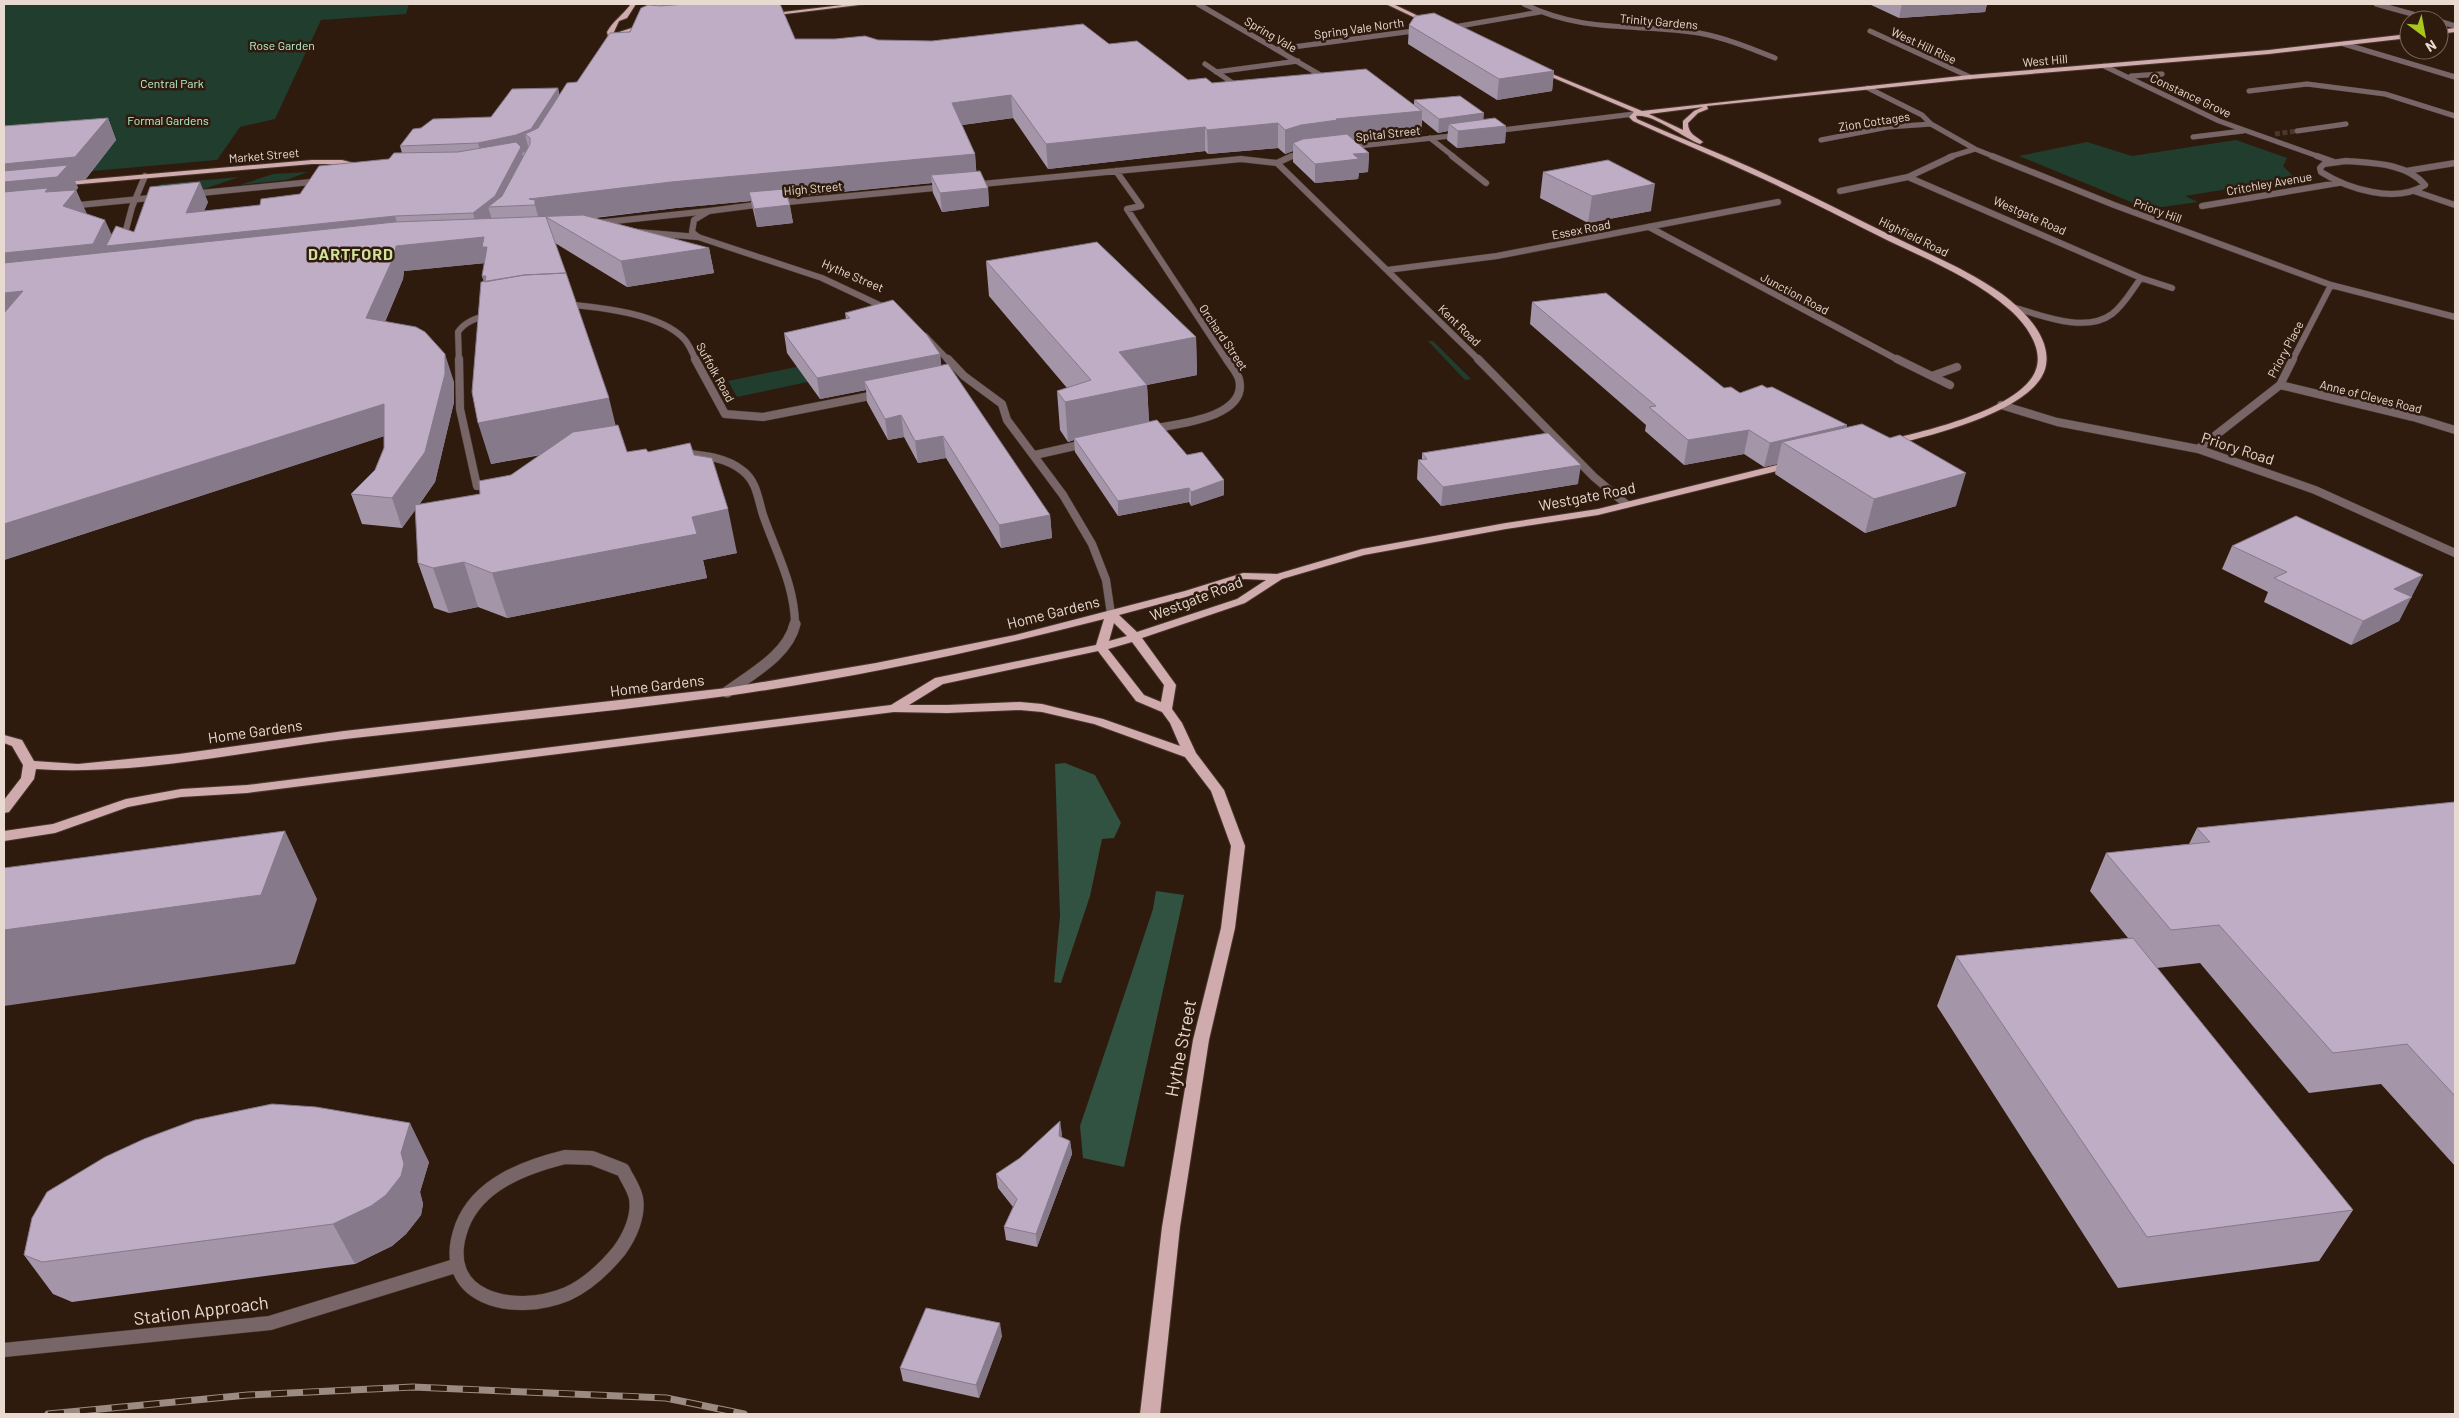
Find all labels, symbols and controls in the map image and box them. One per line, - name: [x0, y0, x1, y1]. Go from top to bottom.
- north arrow: [2399, 10, 2449, 60]
- street label: Trinity Gardens: [1619, 11, 1699, 31]
- street label: Spring Vale: [1242, 13, 1300, 55]
- street label: Spring Vale North: [1313, 15, 1405, 41]
- street label: West Hill Rise: [1889, 24, 1959, 66]
- text: N: [2423, 37, 2440, 56]
- park label: Rose Garden: [249, 38, 315, 52]
- street label: West Hill: [2022, 51, 2068, 69]
- street label: Constance Grove: [2148, 70, 2234, 120]
- park label: Central Park: [140, 76, 204, 90]
- street label: Zion Cottages: [1837, 108, 1911, 134]
- park label: Formal Gardens: [127, 113, 209, 127]
- street label: Spital Street: [1355, 123, 1421, 143]
- street label: Market Street: [228, 145, 300, 165]
- street label: Critchley Avenue: [2225, 169, 2313, 197]
- street label: High Street: [783, 178, 843, 198]
- street label: Westgate Road: [1991, 193, 2069, 237]
- street label: Priory Hill: [2132, 195, 2184, 225]
- street label: Highfield Road: [1877, 213, 1951, 259]
- street label: Essex Road: [1550, 216, 1612, 242]
- district label: DARTFORD: [308, 244, 394, 263]
- street label: Hythe Street: [820, 256, 886, 294]
- street label: Junction Road: [1758, 269, 1832, 317]
- street label: Orchard Street: [1197, 301, 1251, 373]
- street label: Kent Road: [1436, 301, 1484, 349]
- street label: Priory Place: [2264, 318, 2306, 380]
- street label: Suffolk Road: [694, 340, 738, 404]
- street label: Anne of Cleves Road: [2318, 377, 2424, 415]
- street label: Priory Road: [2199, 428, 2277, 468]
- street label: Westgate Road: [1537, 478, 1637, 514]
- street label: Westgate Road: [1147, 572, 1245, 624]
- street label: Home Gardens: [1005, 592, 1101, 632]
- street label: Home Gardens: [609, 670, 705, 700]
- street label: Home Gardens: [207, 715, 303, 747]
- street label: Hythe Street: [1160, 998, 1200, 1098]
- street label: Station Approach: [132, 1291, 270, 1329]

